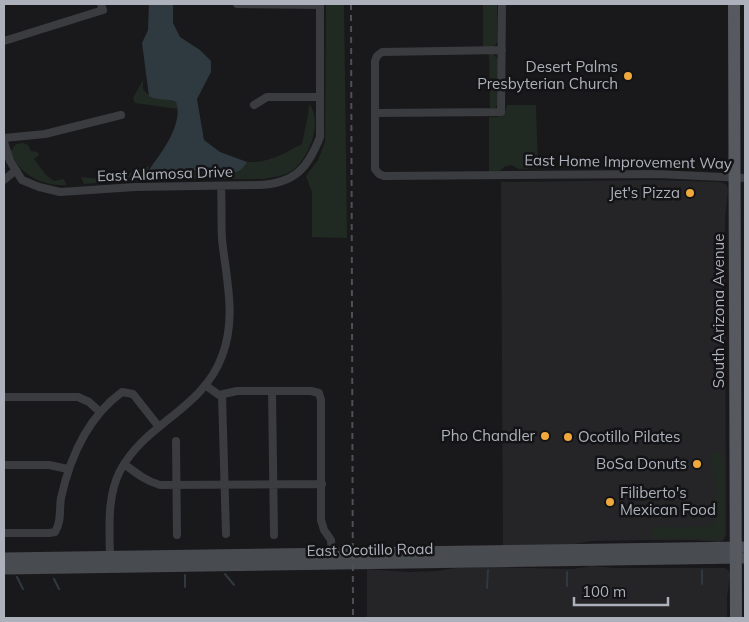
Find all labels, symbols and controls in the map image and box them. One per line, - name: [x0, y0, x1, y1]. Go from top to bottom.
- place label: Desert Palms Presbyterian Church: [477, 57, 618, 93]
- marker: Desert Palms Presbyterian Church: [622, 70, 634, 82]
- street label: East Home Improvement Way: [524, 150, 732, 173]
- street label: East Alamosa Drive: [97, 162, 233, 185]
- place label: Jet's Pizza: [609, 183, 680, 202]
- marker: Jet's Pizza: [684, 187, 696, 199]
- street label: South Arizona Avenue: [709, 234, 728, 388]
- place label: Pho Chandler: [441, 426, 536, 445]
- place label: Ocotillo Pilates: [578, 427, 680, 446]
- marker: Pho Chandler: [539, 430, 551, 442]
- marker: Ocotillo Pilates: [562, 431, 574, 443]
- place label: BoSa Donuts: [596, 454, 687, 473]
- marker: BoSa Donuts: [691, 458, 703, 470]
- place label: Filiberto's Mexican Food: [620, 483, 716, 519]
- marker: Filiberto's Mexican Food: [604, 496, 616, 508]
- street label: East Ocotillo Road: [306, 539, 434, 560]
- scale bar: [574, 574, 668, 606]
- text: 100 m: [582, 582, 626, 601]

